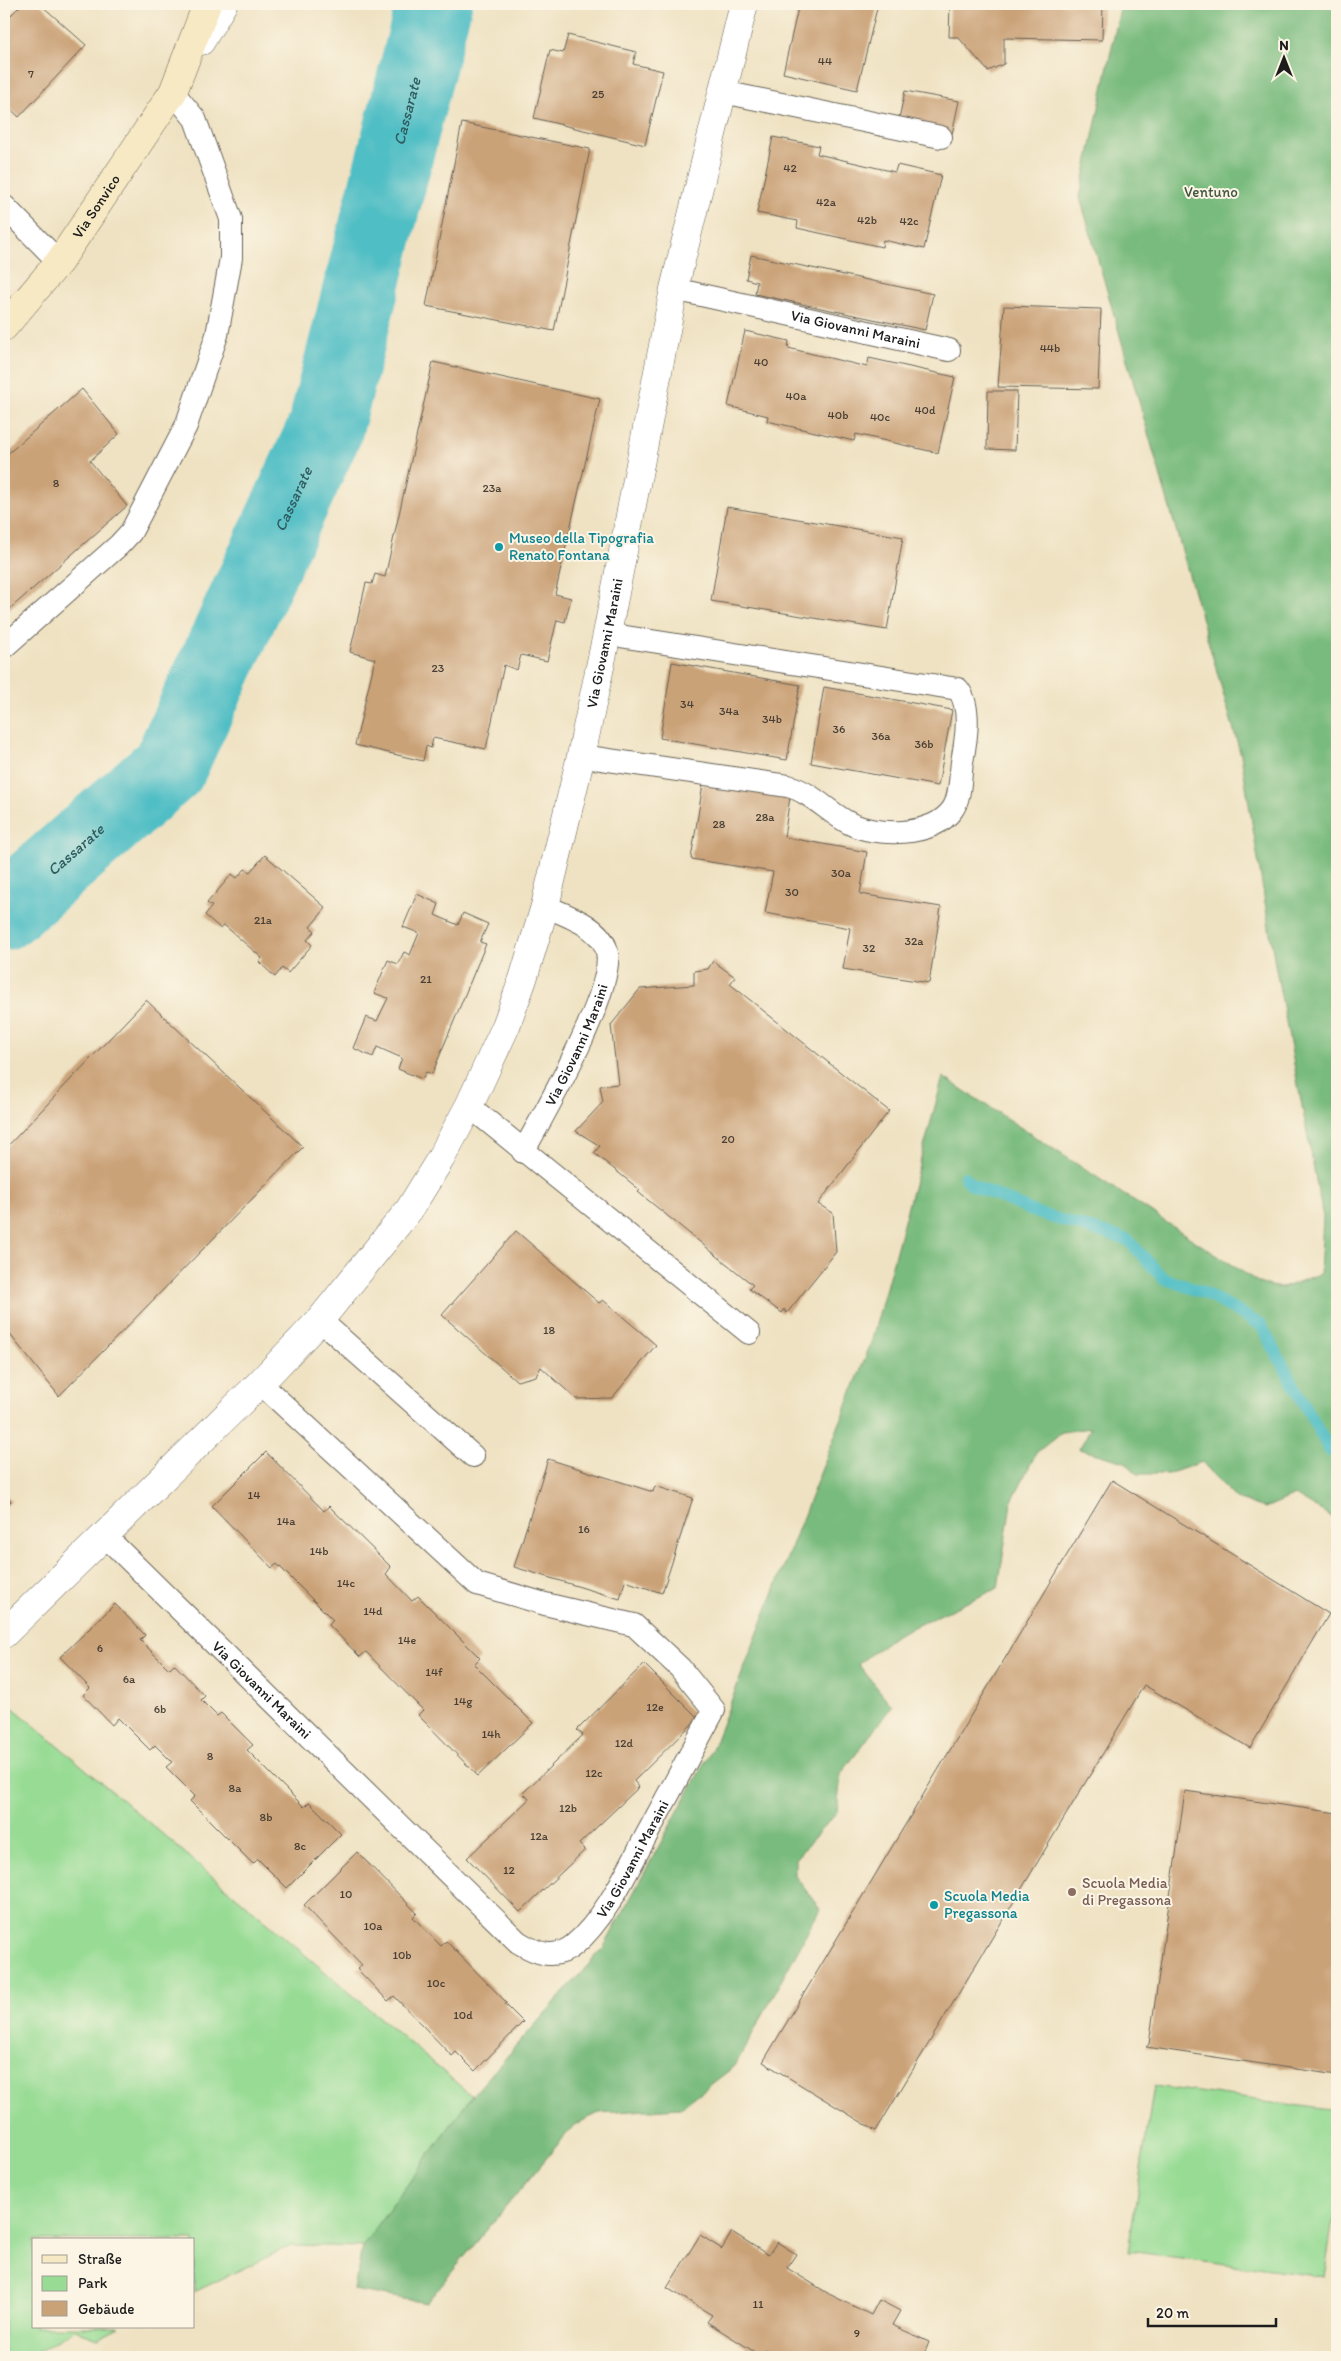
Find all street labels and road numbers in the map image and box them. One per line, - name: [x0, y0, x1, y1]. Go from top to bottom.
- street label: Via Sonvico: [68, 171, 124, 242]
- street label: Via Giovanni Maraini: [789, 306, 922, 352]
- street label: Via Giovanni Maraini: [582, 577, 627, 710]
- street label: Via Giovanni Maraini: [541, 982, 612, 1109]
- street label: Via Giovanni Maraini: [208, 1637, 315, 1743]
- street label: Via Giovanni Maraini: [593, 1797, 673, 1922]

